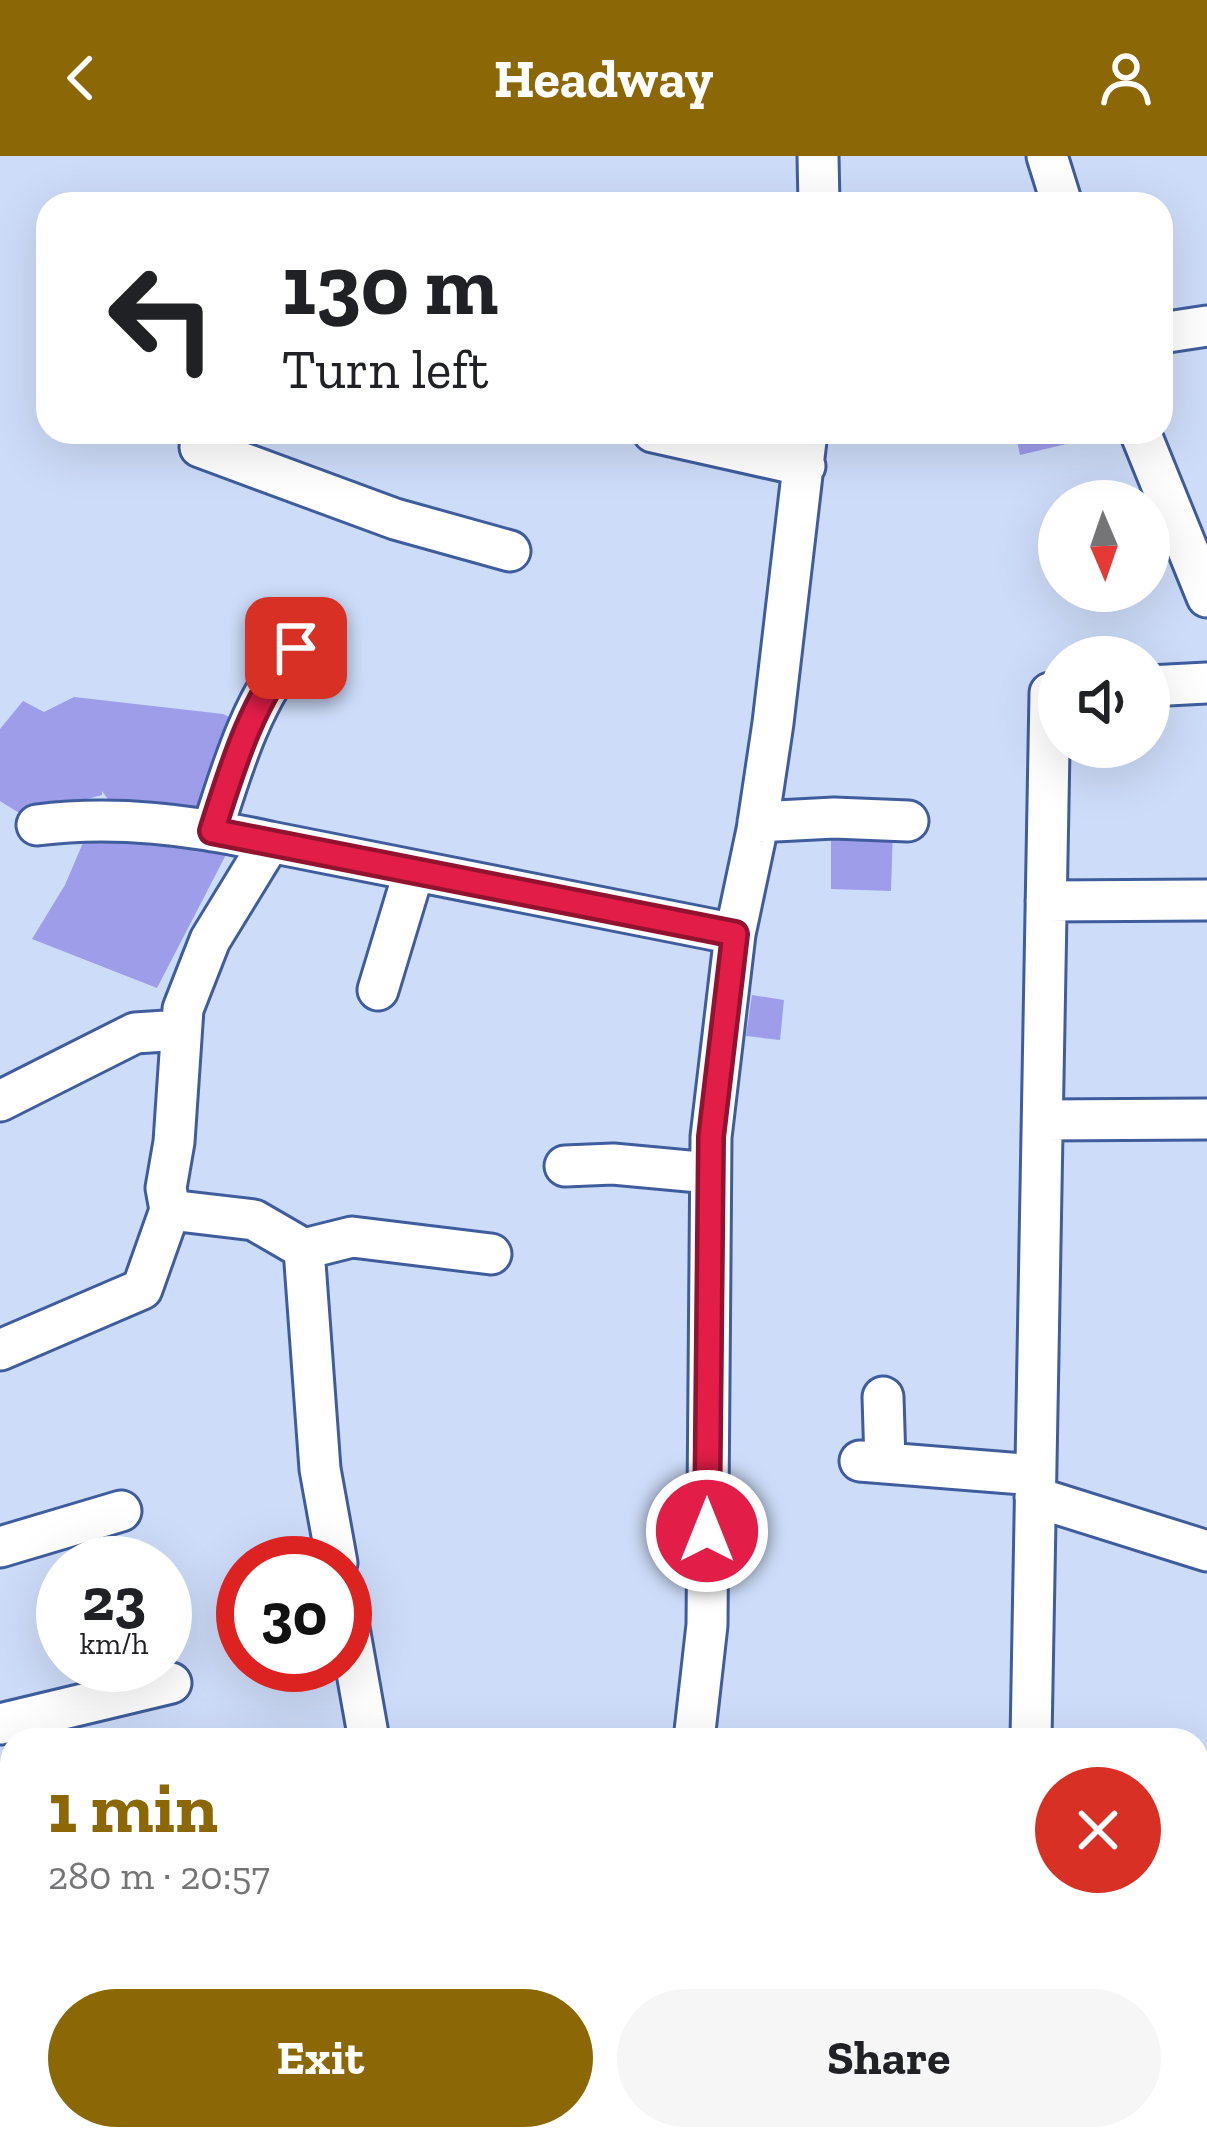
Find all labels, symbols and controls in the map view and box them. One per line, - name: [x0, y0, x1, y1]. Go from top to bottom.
- icon: back: [48, 45, 114, 111]
- icon: person: [1093, 45, 1159, 111]
- text: Headway: [494, 46, 713, 111]
- text: 130 m: [282, 235, 498, 336]
- icon: left: [84, 240, 240, 396]
- text: Turn left: [282, 337, 489, 402]
- north arrow: [1038, 480, 1170, 612]
- map controls: [1038, 480, 1170, 768]
- pin: [245, 597, 347, 699]
- icon: arrive: [263, 615, 329, 681]
- button: sound: [1038, 636, 1170, 768]
- position arrow: [644, 1468, 770, 1594]
- speed limit sign: 30: [216, 1536, 372, 1692]
- text: 23: [82, 1563, 146, 1635]
- text: km/h: [80, 1626, 148, 1662]
- text: 1 min: [48, 1764, 218, 1850]
- button: close: [1035, 1767, 1161, 1893]
- text: 280 m · 20:57: [48, 1852, 270, 1899]
- button: Exit: [48, 1989, 593, 2127]
- button: Share: [617, 1989, 1161, 2127]

